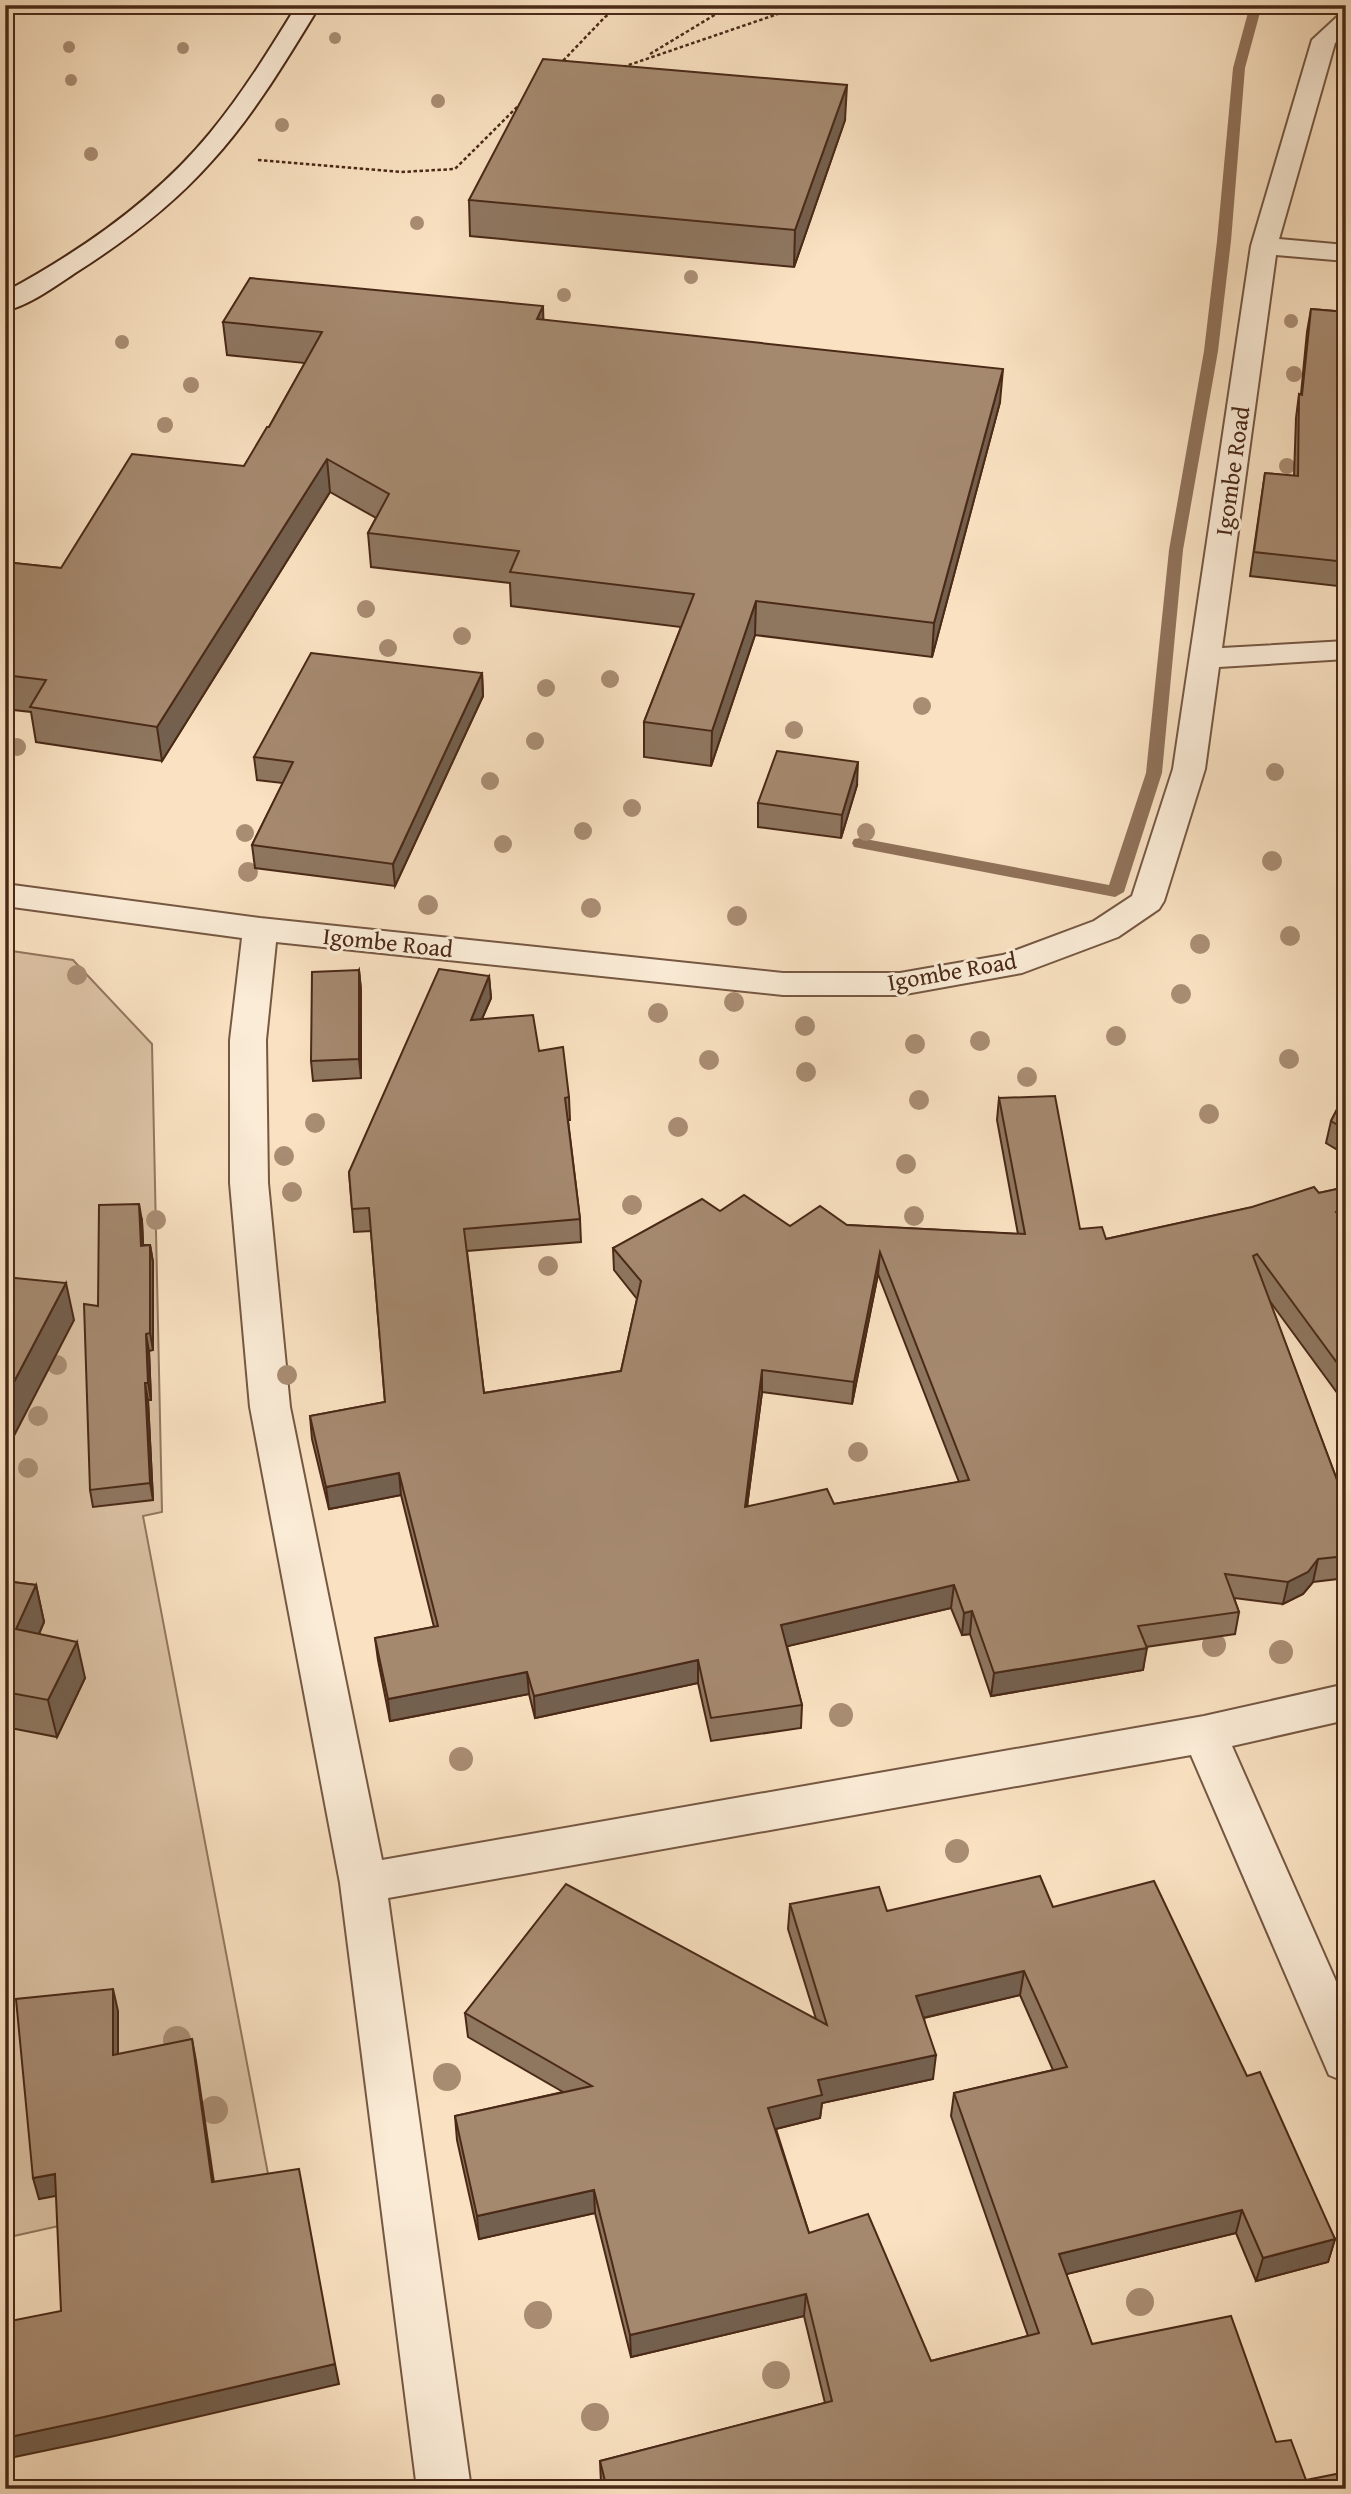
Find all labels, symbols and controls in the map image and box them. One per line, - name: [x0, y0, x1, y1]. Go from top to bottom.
- street label: Igombe Road: [1206, 404, 1258, 538]
- street label: Igombe Road: [321, 918, 455, 966]
- street label: Igombe Road: [885, 942, 1019, 1000]

